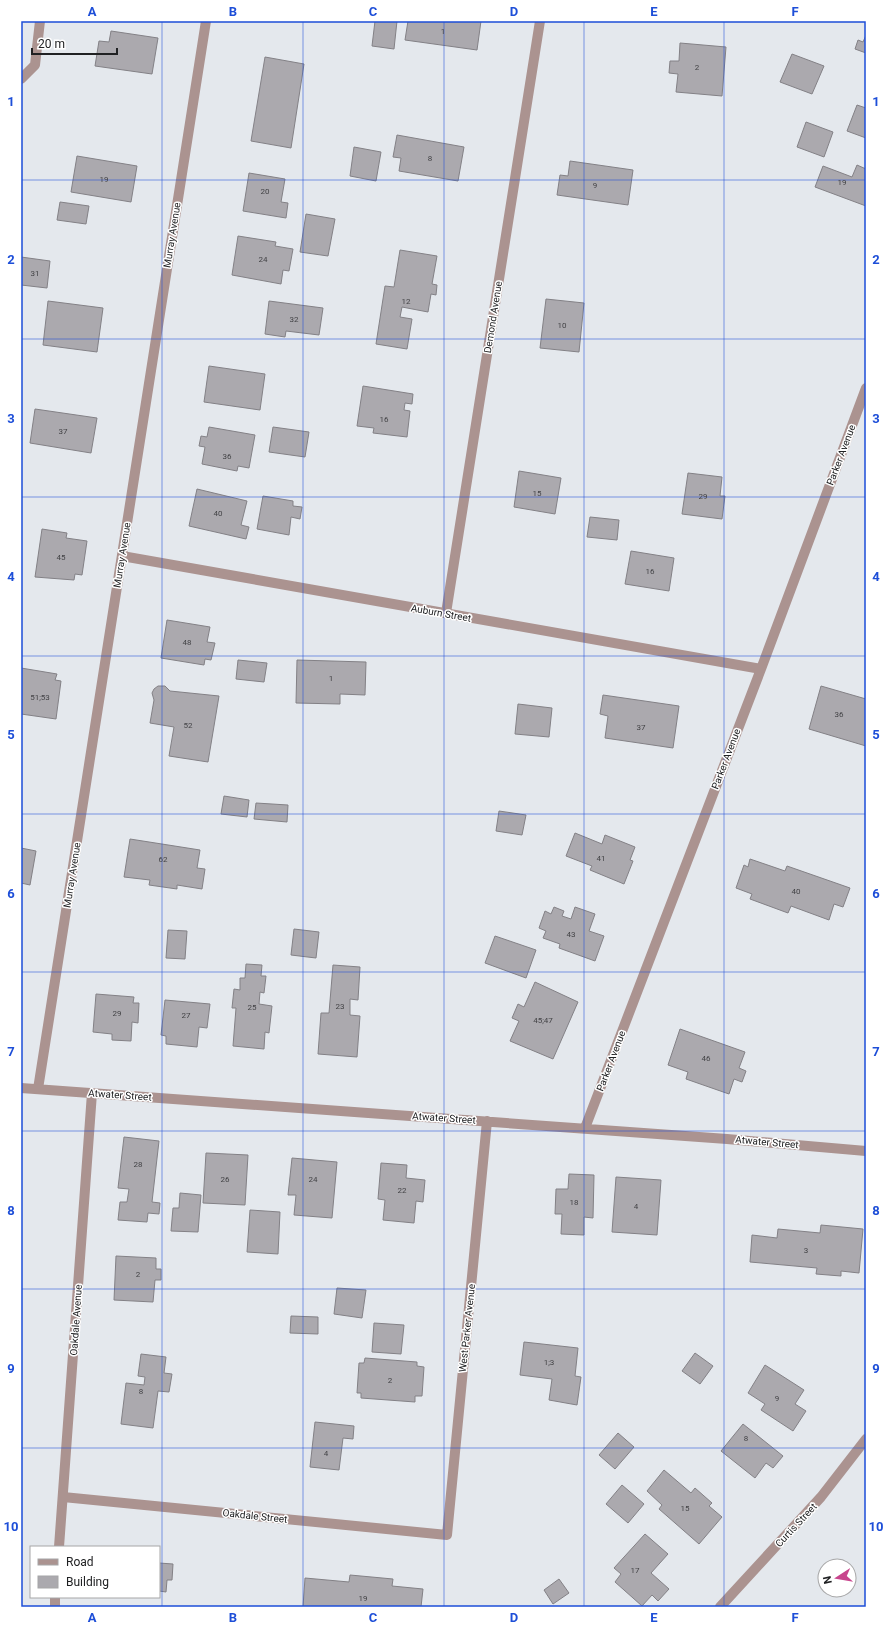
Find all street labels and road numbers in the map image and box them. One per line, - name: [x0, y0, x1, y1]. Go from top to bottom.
- street label: Murray Avenue: [161, 201, 183, 269]
- street label: Demond Avenue: [482, 280, 504, 354]
- street label: Parker Avenue: [824, 423, 858, 487]
- street label: Murray Avenue: [111, 521, 133, 589]
- street label: Auburn Street: [410, 602, 472, 624]
- street label: Parker Avenue: [709, 727, 743, 791]
- street label: Murray Avenue: [61, 841, 83, 909]
- street label: Parker Avenue: [594, 1029, 628, 1093]
- street label: Atwater Street: [88, 1087, 152, 1103]
- street label: Atwater Street: [412, 1110, 476, 1126]
- street label: Atwater Street: [735, 1134, 799, 1150]
- street label: West Parker Avenue: [457, 1283, 477, 1373]
- street label: Oakdale Avenue: [68, 1284, 84, 1356]
- street label: Curtis Street: [773, 1501, 819, 1549]
- street label: Oakdale Street: [222, 1507, 288, 1525]

